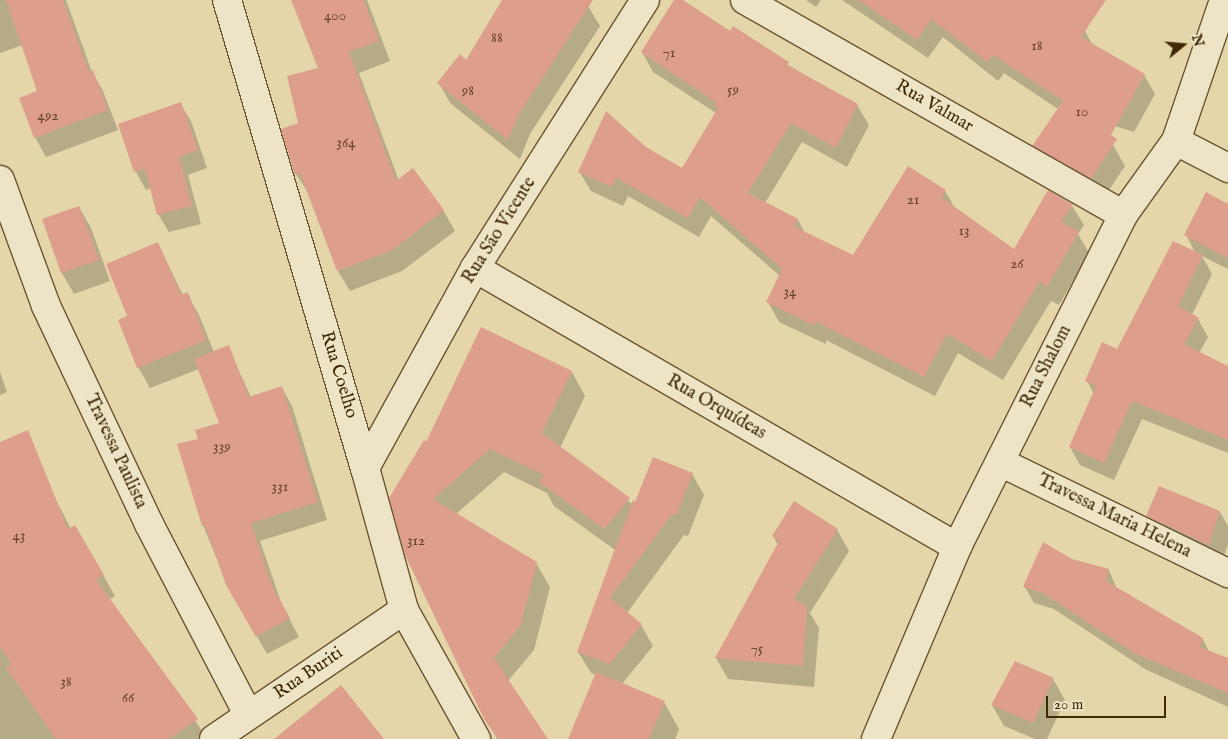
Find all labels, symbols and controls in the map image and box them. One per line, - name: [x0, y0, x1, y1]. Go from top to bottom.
- house number: 400: [324, 7, 346, 25]
- north arrow: [1158, 20, 1208, 70]
- house number: 88: [491, 29, 503, 47]
- text: N: [1187, 32, 1208, 49]
- house number: 18: [1031, 37, 1043, 55]
- house number: 71: [663, 44, 675, 62]
- street label: Rua Valmar: [891, 76, 977, 138]
- house number: 59: [727, 81, 739, 99]
- house number: 98: [462, 82, 474, 100]
- house number: 10: [1076, 103, 1088, 121]
- house number: 492: [38, 107, 58, 125]
- house number: 364: [336, 134, 356, 152]
- street label: Rua São Vicente: [459, 174, 541, 288]
- house number: 21: [907, 191, 919, 209]
- house number: 13: [958, 222, 970, 240]
- house number: 26: [1010, 255, 1024, 273]
- house number: 34: [784, 283, 796, 301]
- street label: Rua Shalom: [1017, 322, 1077, 412]
- street label: Rua Coelho: [315, 329, 361, 421]
- street label: Rua Orquídeas: [662, 371, 770, 445]
- street label: Travessa Paulista: [79, 391, 151, 513]
- house number: 339: [213, 438, 231, 456]
- street label: Travessa Maria Helena: [1034, 470, 1194, 564]
- house number: 331: [272, 478, 288, 496]
- house number: 43: [13, 527, 25, 545]
- house number: 312: [407, 532, 425, 550]
- house number: 75: [751, 640, 763, 658]
- street label: Rua Buriti: [271, 643, 347, 705]
- house number: 38: [60, 673, 72, 691]
- scale bar: [1048, 686, 1168, 718]
- house number: 66: [122, 689, 134, 707]
- text: 20 m: [1054, 695, 1083, 714]

